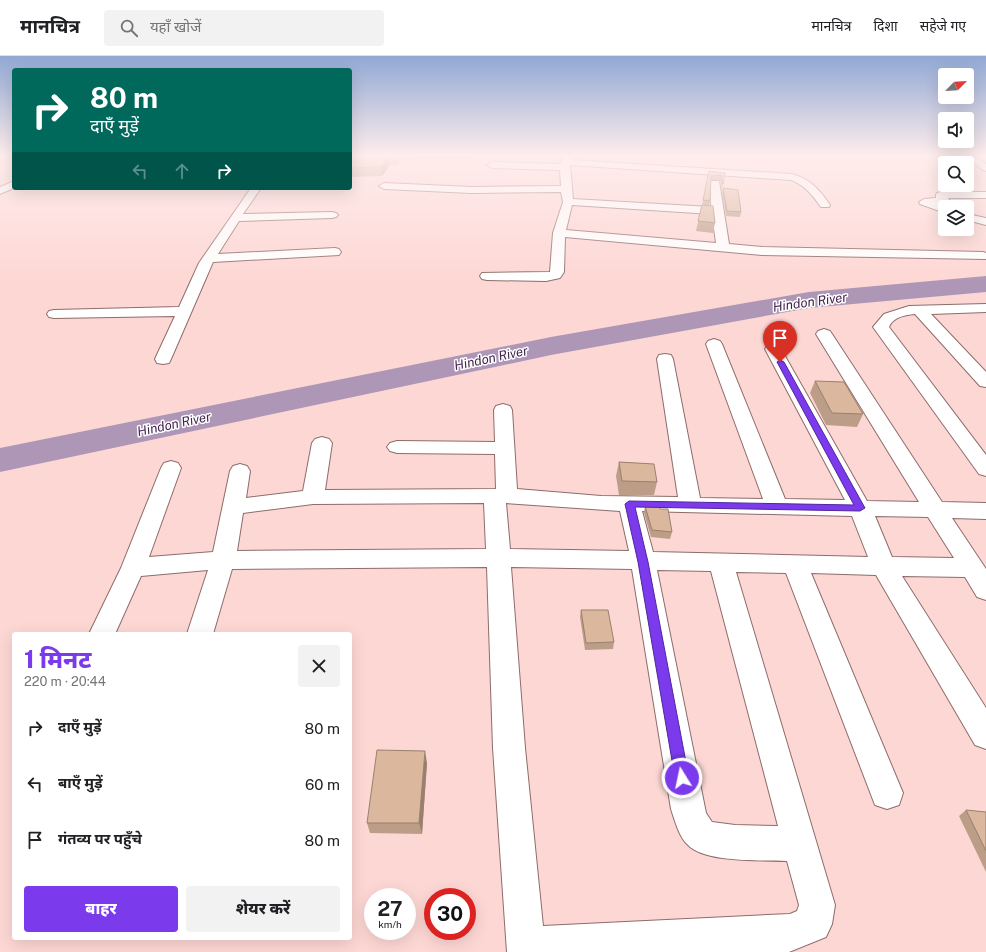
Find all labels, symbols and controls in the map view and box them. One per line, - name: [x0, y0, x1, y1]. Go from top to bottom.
- search box: [104, 10, 384, 46]
- text: मानचित्र: [20, 15, 80, 37]
- icon: search: [118, 17, 140, 39]
- text: यहाँ खोजें: [150, 18, 201, 35]
- text: मानचित्र: [811, 18, 851, 34]
- text: दिशा: [873, 18, 898, 34]
- text: सहेजे गए: [920, 18, 966, 34]
- north arrow: [938, 68, 974, 104]
- map controls: [938, 68, 974, 236]
- text: 80 m: [90, 81, 158, 114]
- icon: right: [24, 84, 76, 136]
- button: sound: [938, 112, 974, 148]
- text: दाएँ मुड़ें: [90, 115, 139, 136]
- button: search: [938, 156, 974, 192]
- icon: left: [129, 160, 151, 182]
- icon: ahead: [171, 160, 193, 182]
- icon: right: [213, 160, 235, 182]
- button: layers: [938, 200, 974, 236]
- water label: Hindon River: [772, 289, 848, 315]
- pin: [763, 321, 797, 362]
- icon: arrive: [769, 327, 791, 349]
- water label: Hindon River: [453, 343, 529, 373]
- water label: Hindon River: [136, 409, 212, 439]
- text: 1 मिनट: [24, 645, 91, 673]
- button: close: [298, 645, 340, 687]
- text: 220 m · 20:44: [24, 674, 106, 689]
- icon: right: [24, 717, 46, 739]
- text: दाएँ मुड़ें: [58, 718, 102, 735]
- text: 80 m: [305, 720, 340, 737]
- position arrow: [661, 757, 703, 799]
- icon: left: [24, 773, 46, 795]
- text: बाएँ मुड़ें: [58, 774, 103, 791]
- text: 60 m: [305, 776, 340, 793]
- icon: arrive: [24, 829, 46, 851]
- text: गंतव्य पर पहुँचे: [58, 830, 142, 847]
- text: 80 m: [305, 832, 340, 849]
- button: बाहर: [24, 886, 178, 932]
- button: शेयर करें: [186, 886, 340, 932]
- speed limit sign: 30: [424, 888, 476, 940]
- text: 27: [377, 897, 403, 921]
- text: km/h: [378, 918, 402, 930]

